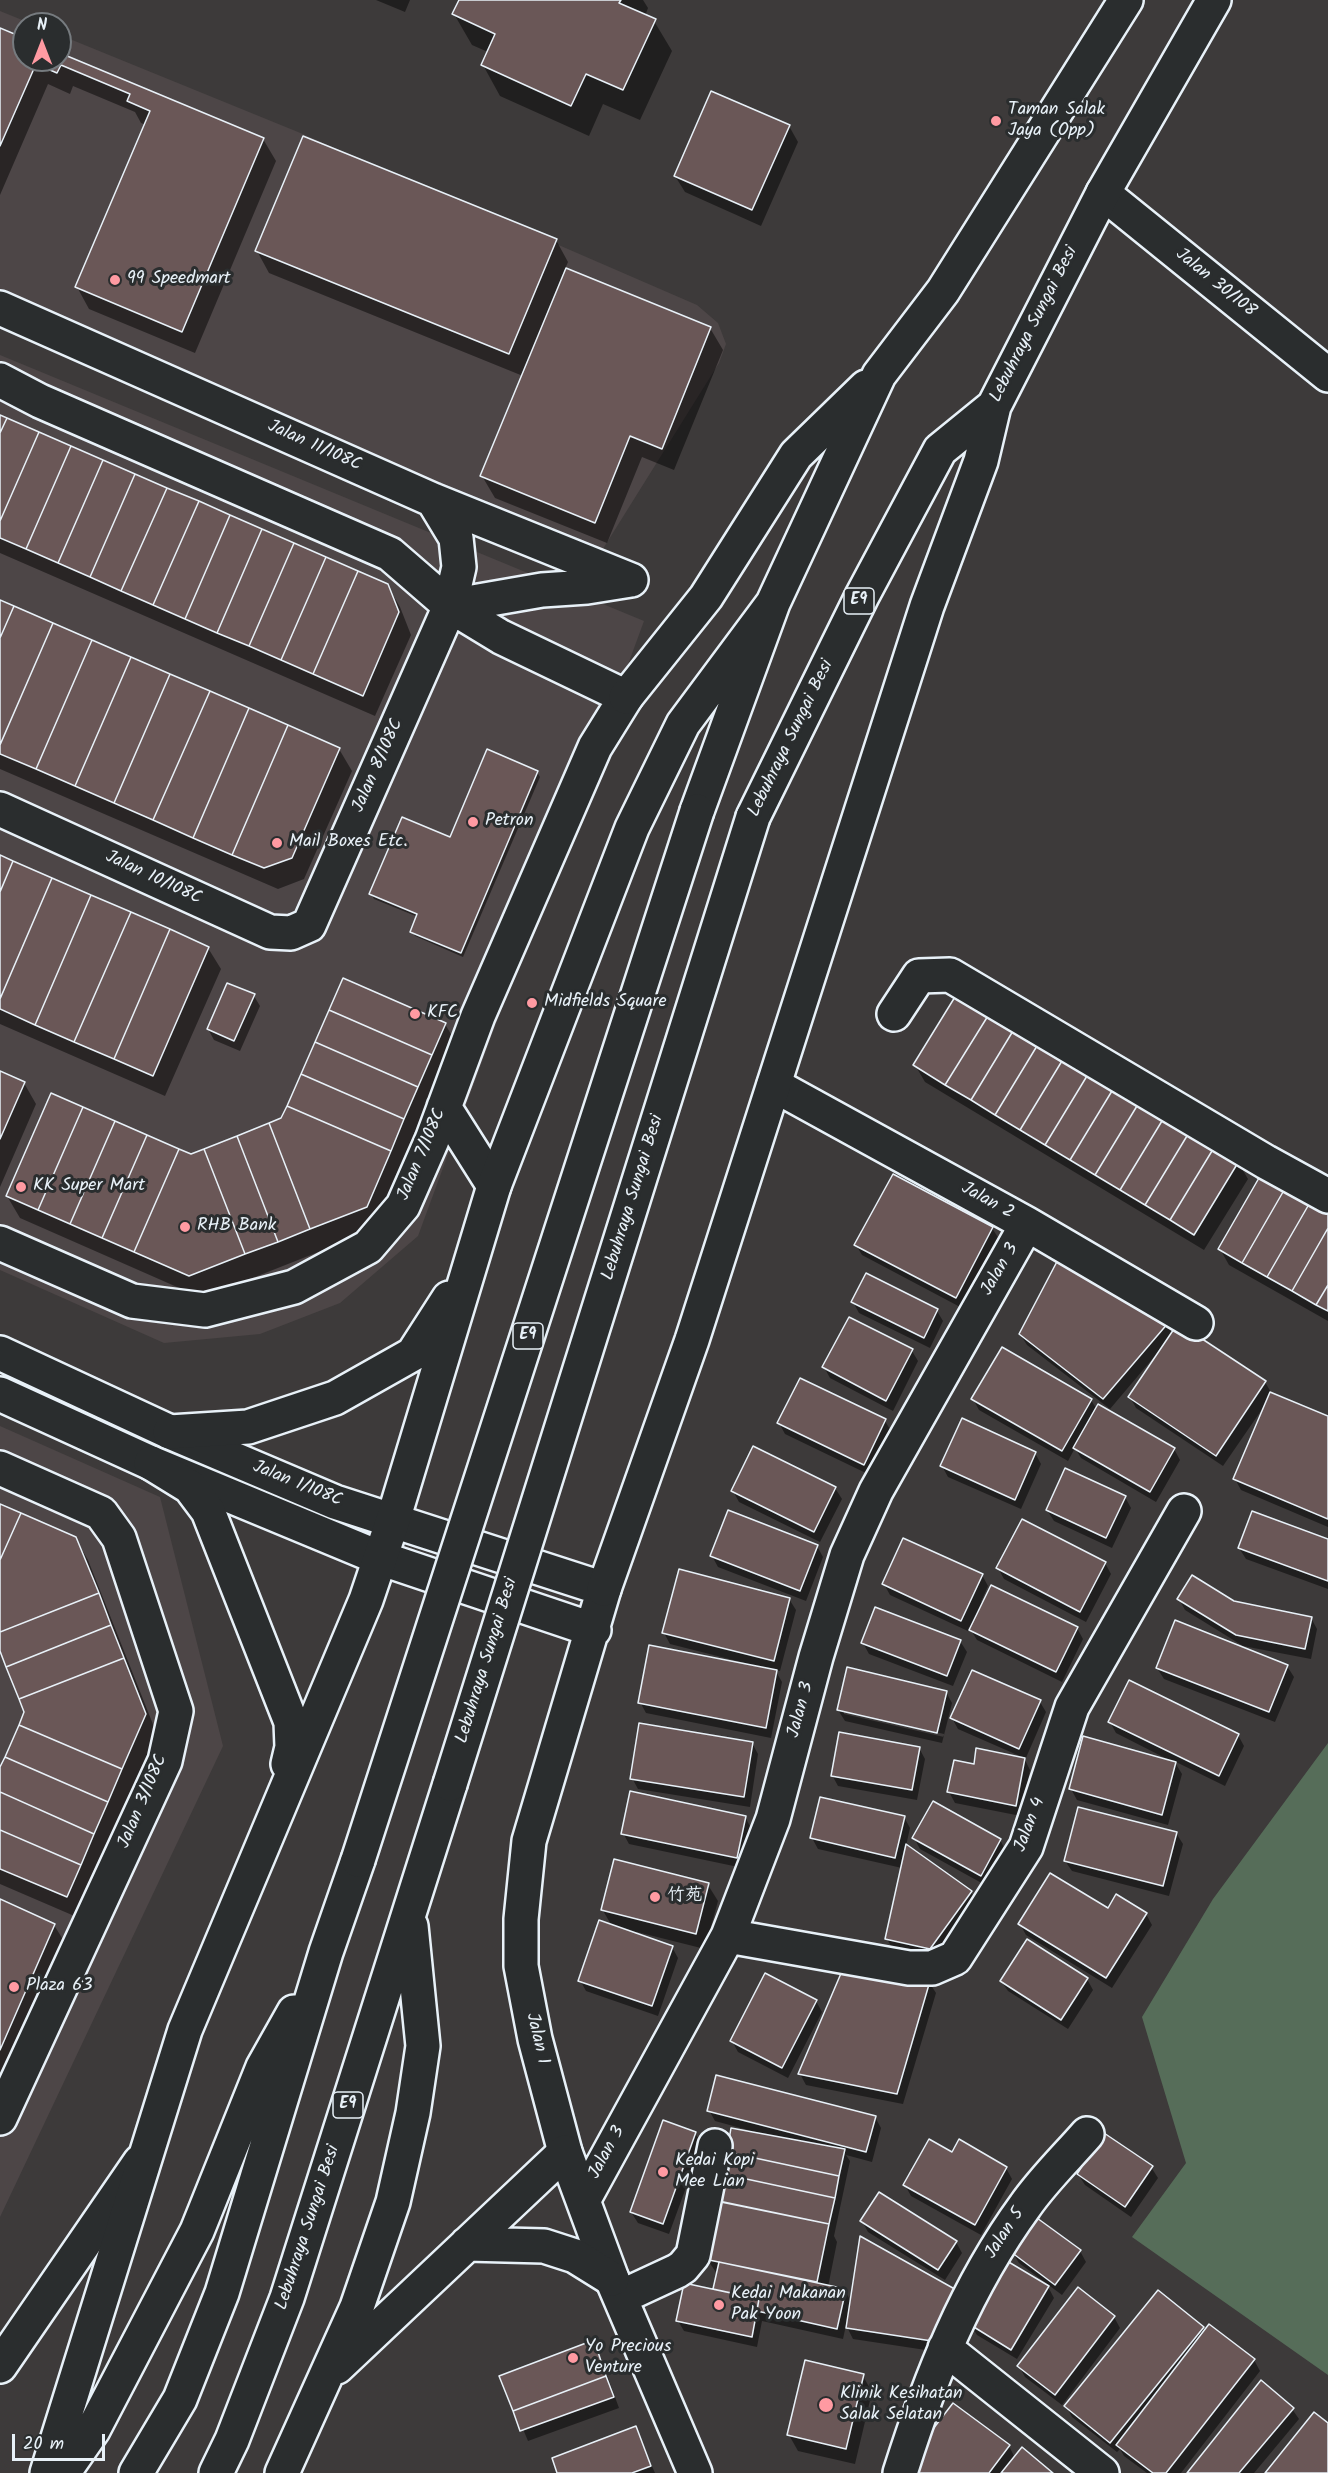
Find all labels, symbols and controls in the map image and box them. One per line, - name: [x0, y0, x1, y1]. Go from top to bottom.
- north arrow: [12, 12, 72, 72]
- text: N: [37, 13, 47, 38]
- place label: Taman Salak Jaya (Opp): [1008, 100, 1105, 142]
- marker: Taman Salak Jaya (Opp): [989, 114, 1003, 128]
- street label: Lebuhraya Sungai Besi: [986, 243, 1084, 407]
- street label: Jalan 30/108: [1170, 245, 1260, 323]
- place label: 99 Speedmart: [127, 269, 231, 291]
- marker: 99 Speedmart: [108, 273, 122, 287]
- street label: Jalan 11/108C: [264, 417, 364, 477]
- road number: E9: [844, 588, 874, 614]
- street label: Lebuhraya Sungai Besi: [745, 657, 839, 821]
- street label: Jalan 8/108C: [349, 716, 409, 816]
- place label: Petron: [485, 811, 534, 833]
- marker: Petron: [466, 815, 480, 829]
- place label: Mail Boxes Etc.: [289, 832, 408, 854]
- marker: Mail Boxes Etc.: [270, 836, 284, 850]
- street label: Jalan 10/108C: [101, 847, 205, 911]
- place label: Midfields Square: [544, 992, 667, 1014]
- marker: Midfields Square: [525, 996, 539, 1010]
- place label: KFC: [427, 1003, 458, 1025]
- marker: KFC: [408, 1007, 422, 1021]
- street label: Jalan 7/108C: [394, 1106, 452, 1204]
- street label: Lebuhraya Sungai Besi: [599, 1113, 669, 1283]
- place label: KK Super Mart: [33, 1176, 145, 1198]
- street label: Jalan 2: [957, 1179, 1017, 1225]
- marker: KK Super Mart: [14, 1180, 28, 1194]
- place label: RHB Bank: [197, 1216, 276, 1238]
- marker: RHB Bank: [178, 1220, 192, 1234]
- street label: Jalan 3: [977, 1240, 1025, 1300]
- road number: E9: [513, 1323, 543, 1349]
- street label: Jalan 1/108C: [249, 1457, 345, 1513]
- street label: Lebuhraya Sungai Besi: [453, 1576, 523, 1746]
- street label: Jalan 3: [784, 1680, 820, 1740]
- street label: Jalan 3/108C: [115, 1752, 173, 1852]
- street label: Jalan 4: [1011, 1795, 1051, 1855]
- place label: 竹苑: [667, 1886, 703, 1908]
- marker: 竹苑: [648, 1890, 662, 1904]
- place label: Plaza 63: [26, 1976, 92, 1998]
- marker: Plaza 63: [7, 1980, 21, 1994]
- street label: Jalan 1: [520, 2011, 552, 2067]
- road number: E9: [333, 2092, 363, 2118]
- street label: Jalan 3: [585, 2123, 631, 2183]
- street label: Lebuhraya Sungai Besi: [272, 2143, 346, 2313]
- place label: Kedai Kopi Mee Lian: [675, 2151, 754, 2194]
- marker: Kedai Kopi Mee Lian: [656, 2165, 670, 2179]
- street label: Jalan 5: [982, 2205, 1030, 2263]
- place label: Kedai Makanan Pak Yoon: [731, 2284, 846, 2326]
- marker: Kedai Makanan Pak Yoon: [712, 2298, 726, 2312]
- place label: Yo Precious Venture: [585, 2337, 671, 2380]
- marker: Yo Precious Venture: [566, 2351, 580, 2365]
- place label: Klinik Kesihatan Salak Selatan: [840, 2384, 963, 2426]
- marker: Klinik Kesihatan Salak Selatan: [817, 2396, 835, 2414]
- scale bar: [15, 2422, 108, 2460]
- text: 20 m: [23, 2430, 64, 2459]

